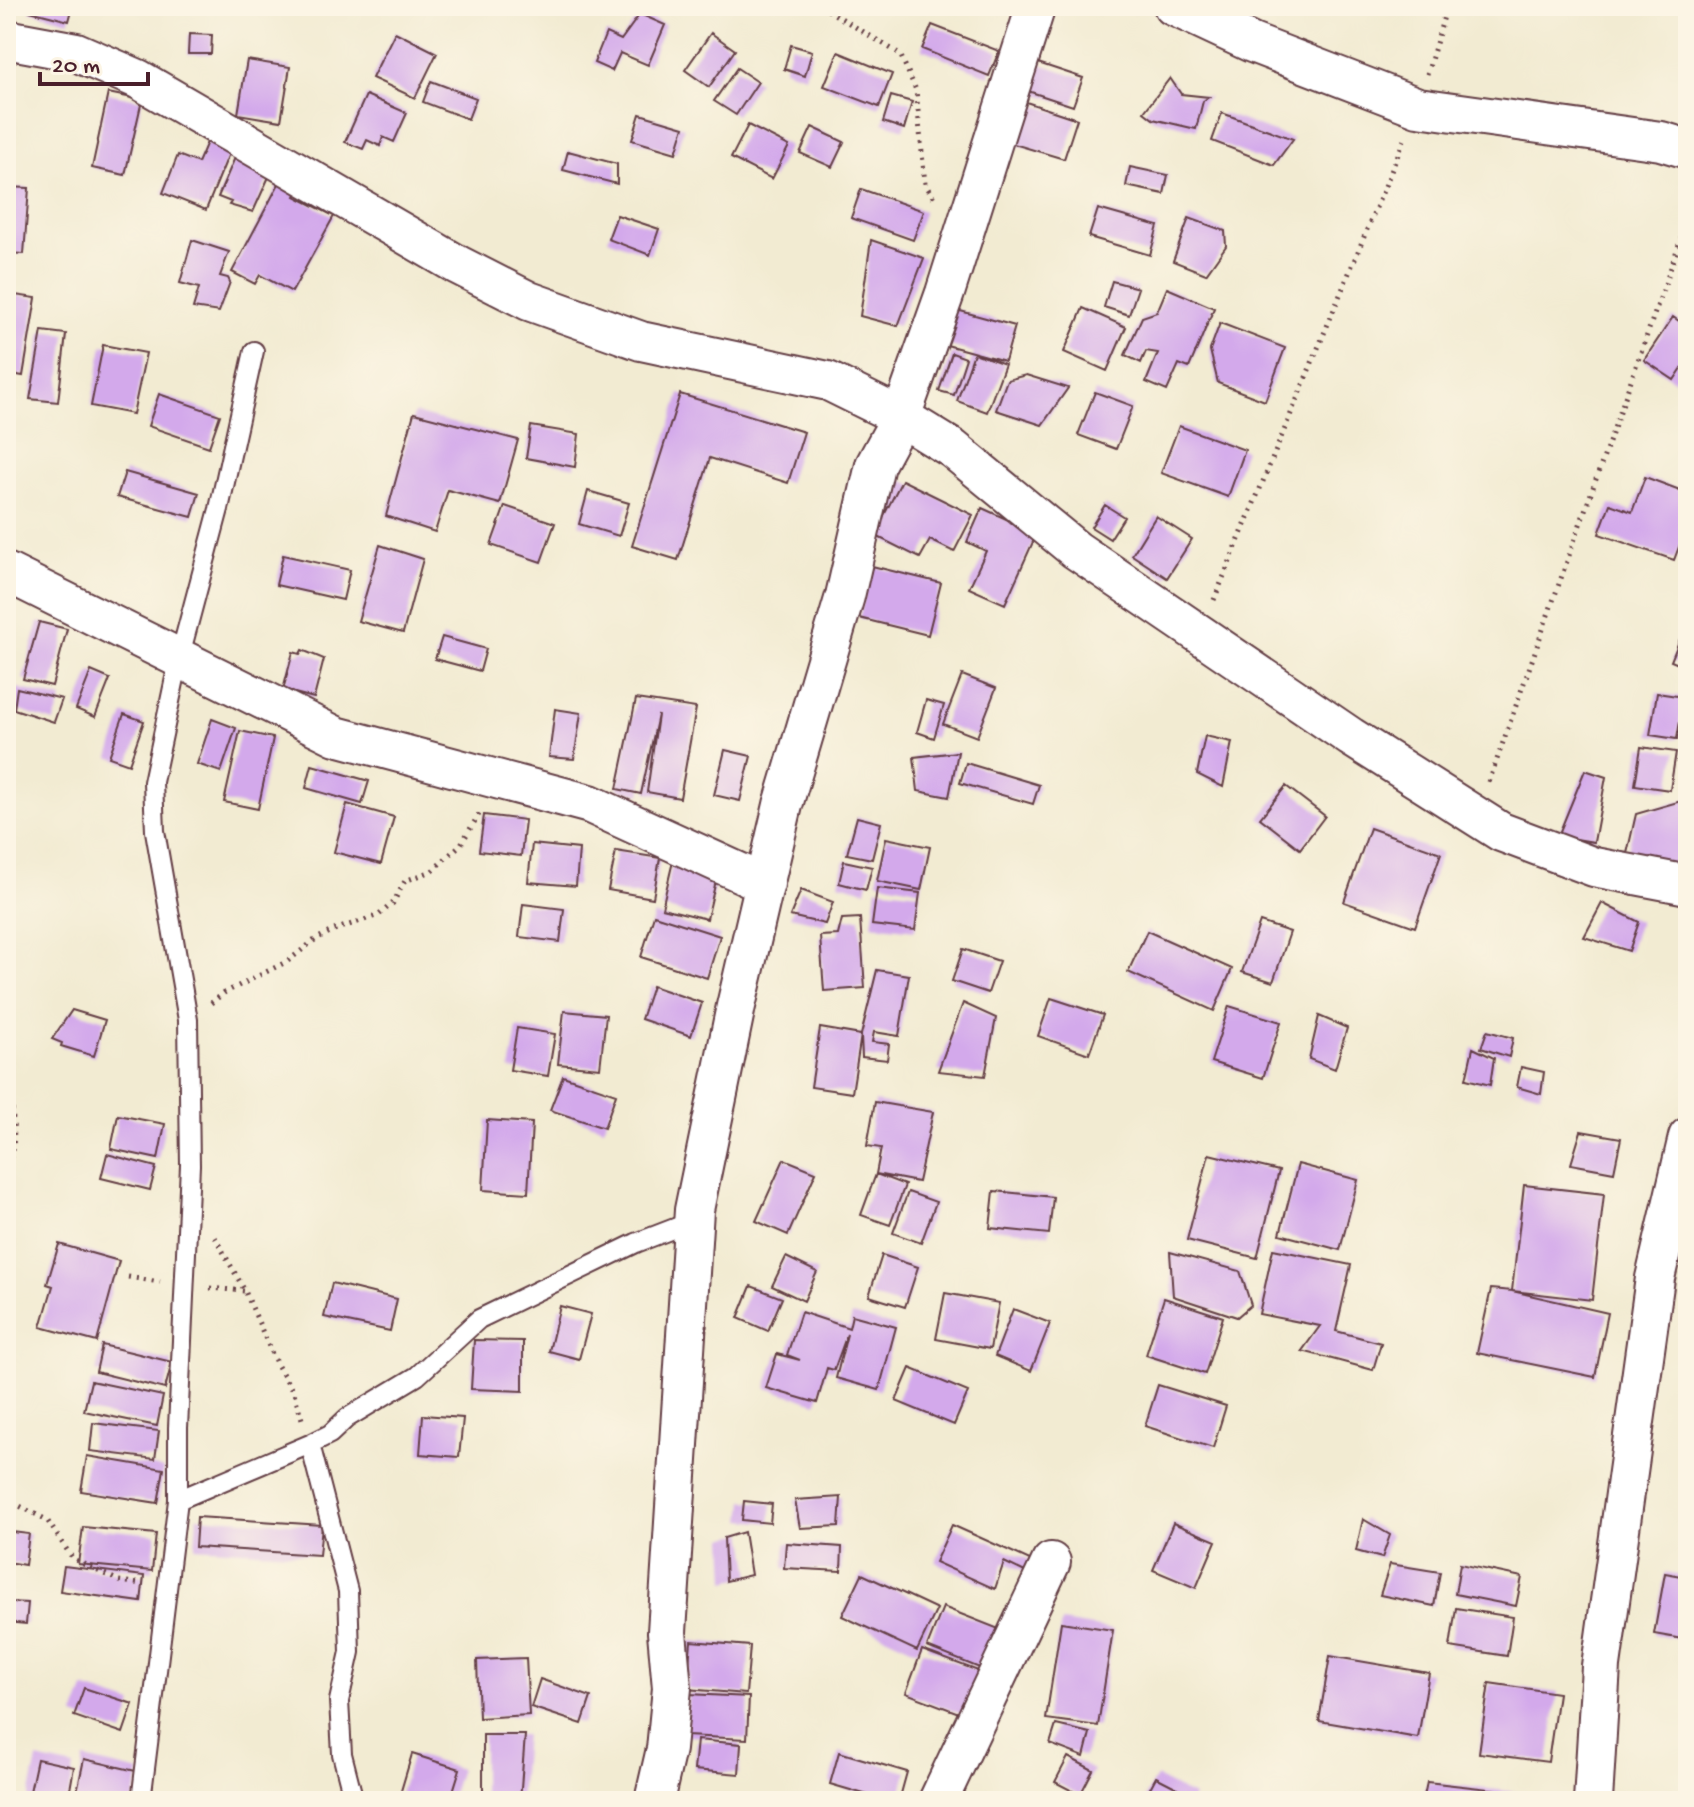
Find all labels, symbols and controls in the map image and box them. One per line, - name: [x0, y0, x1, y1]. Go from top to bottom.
- scale bar: [40, 36, 148, 86]
- text: 20 m: [52, 53, 100, 82]

